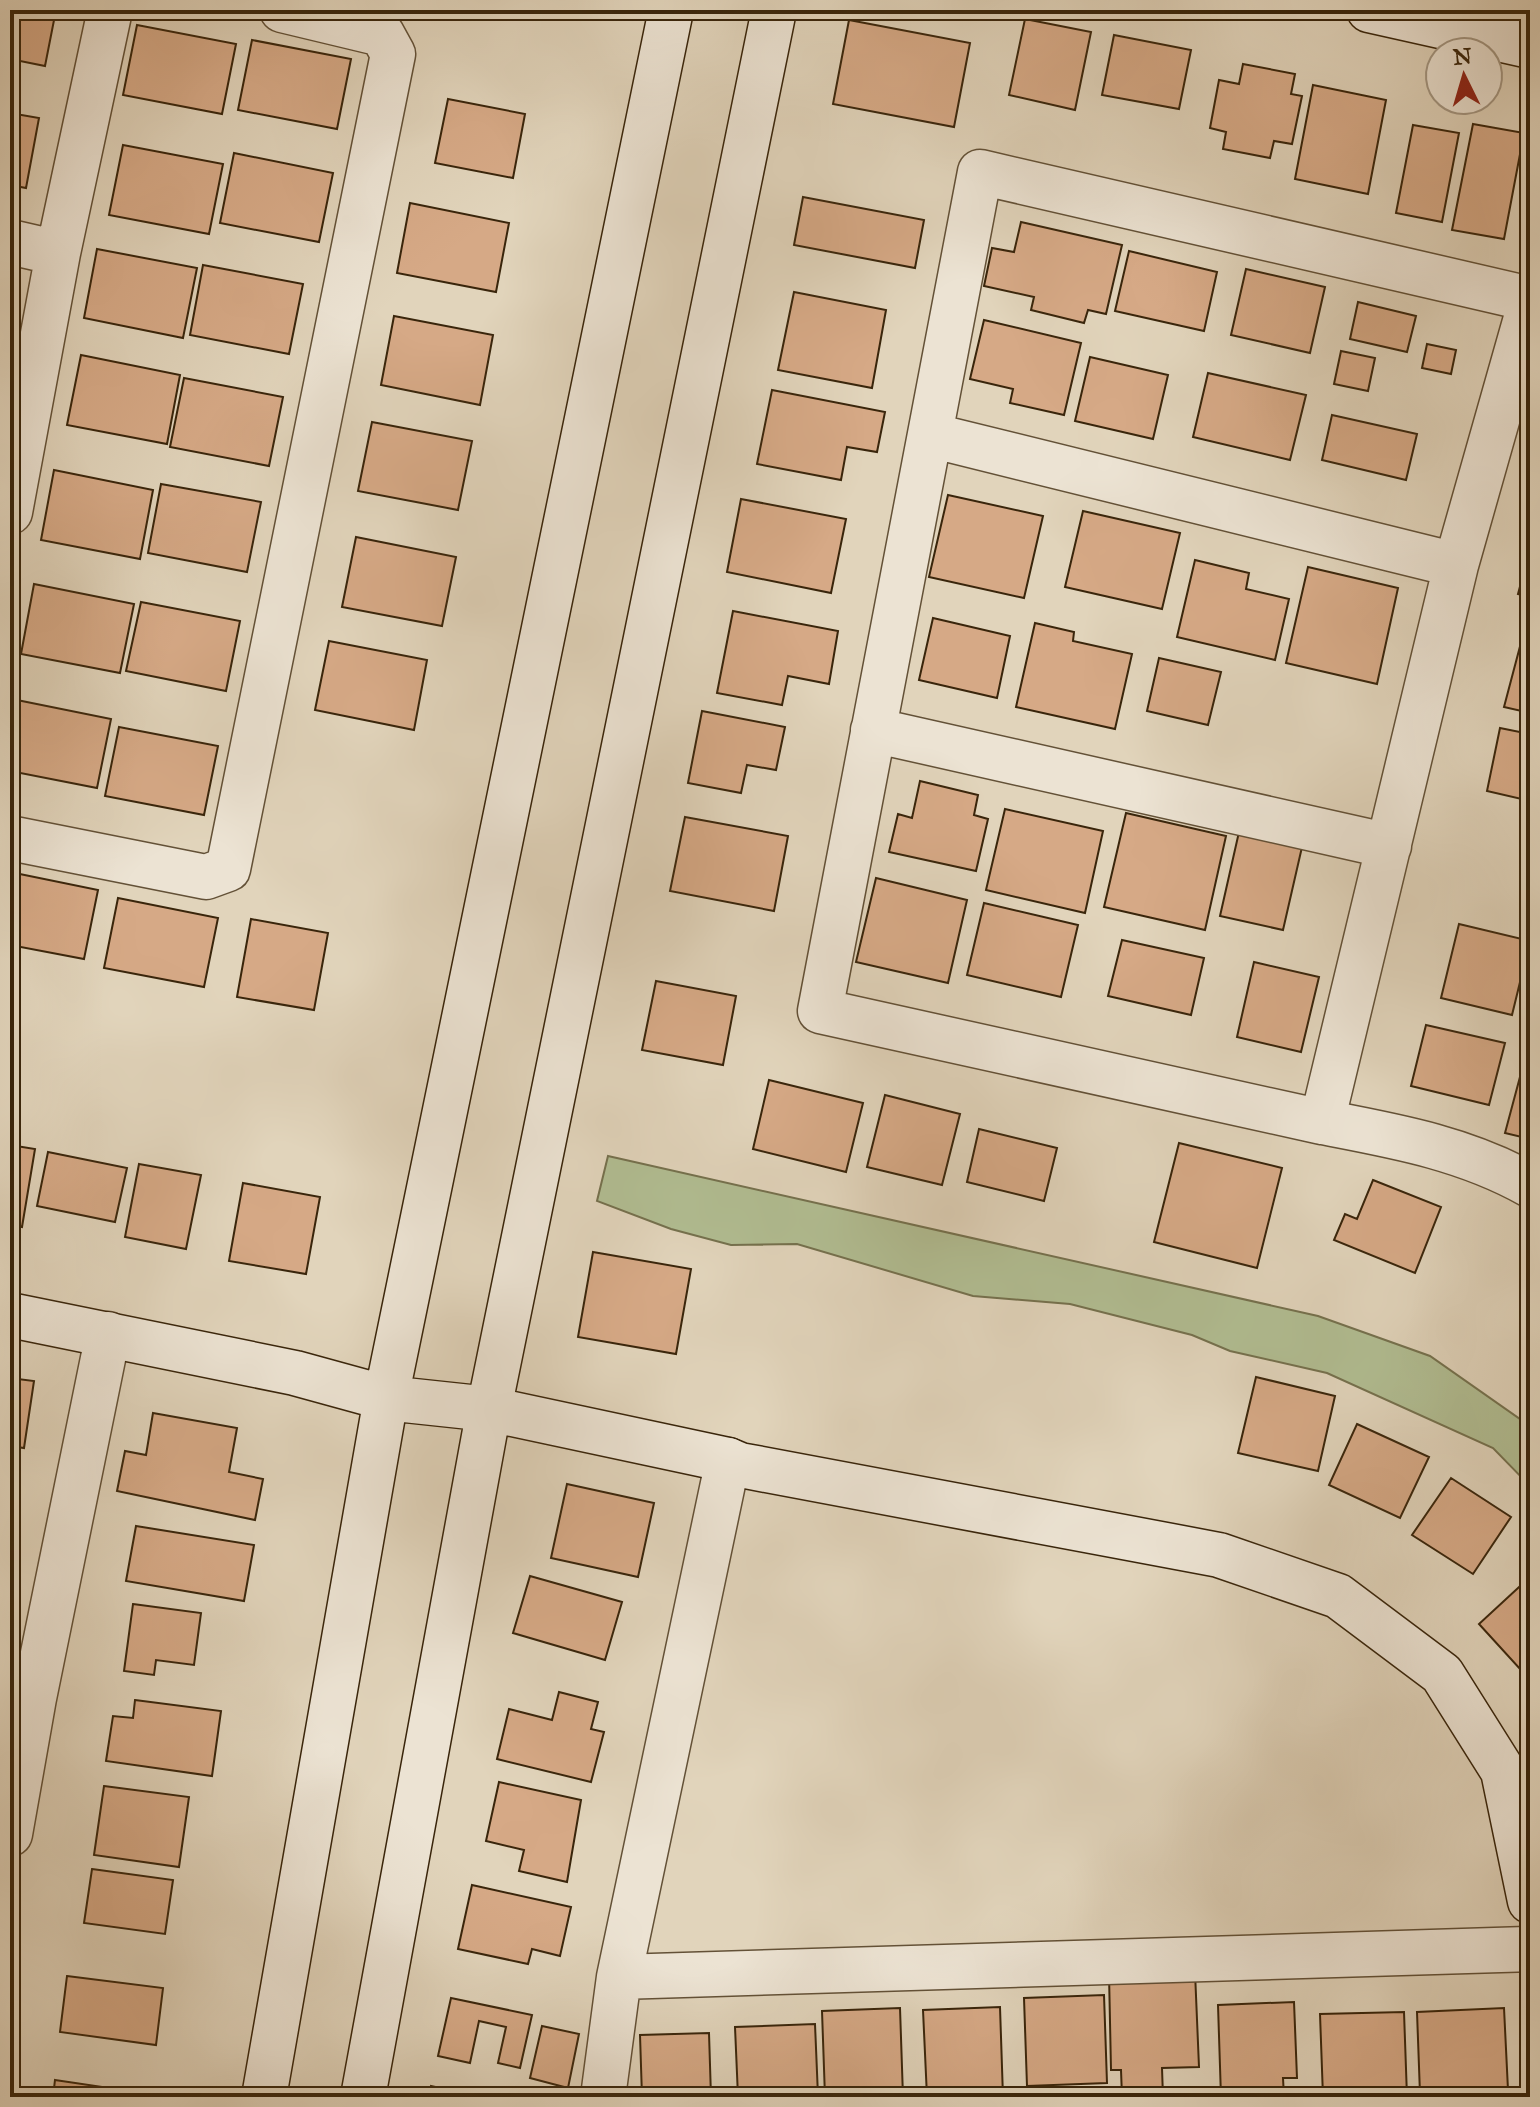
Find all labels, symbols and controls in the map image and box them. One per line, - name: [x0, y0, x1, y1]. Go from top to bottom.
- north arrow: [1424, 36, 1504, 116]
- text: N: [1452, 42, 1473, 71]

